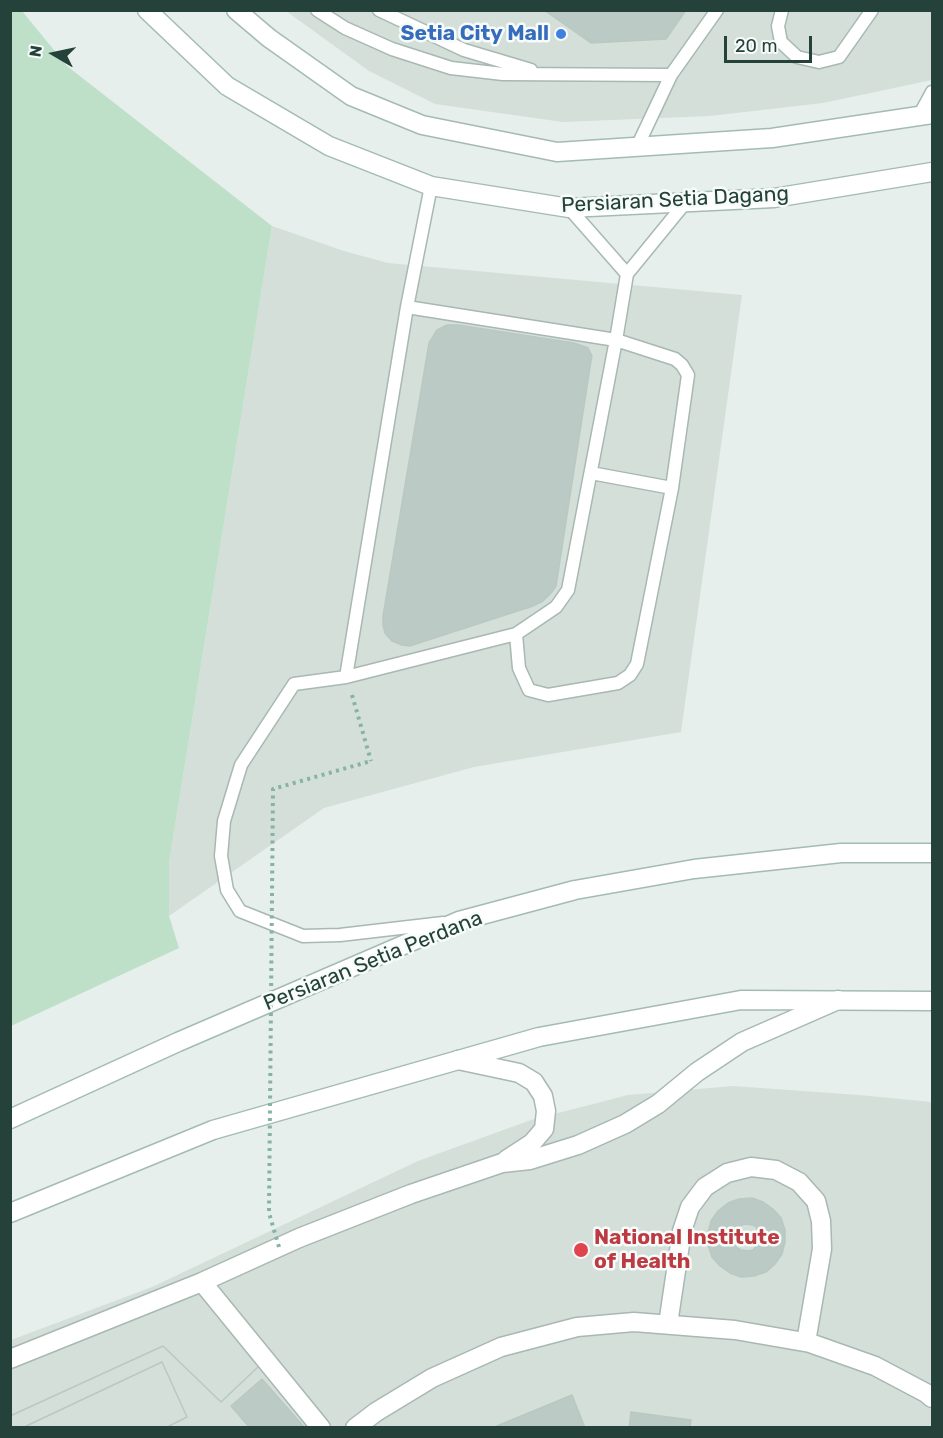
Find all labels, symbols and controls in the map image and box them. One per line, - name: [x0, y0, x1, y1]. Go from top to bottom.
- place label: Setia City Mall: [401, 21, 549, 47]
- north arrow: [24, 24, 84, 84]
- scale bar: [727, 24, 816, 62]
- marker: Setia City Mall: [554, 27, 568, 41]
- text: 20 m: [735, 35, 777, 57]
- text: N: [25, 44, 46, 58]
- street label: Persiaran Setia Dagang: [561, 181, 789, 219]
- street label: Persiaran Setia Perdana: [260, 906, 486, 1016]
- place label: National Institute of Health: [594, 1225, 780, 1275]
- marker: National Institute of Health: [572, 1241, 590, 1259]

